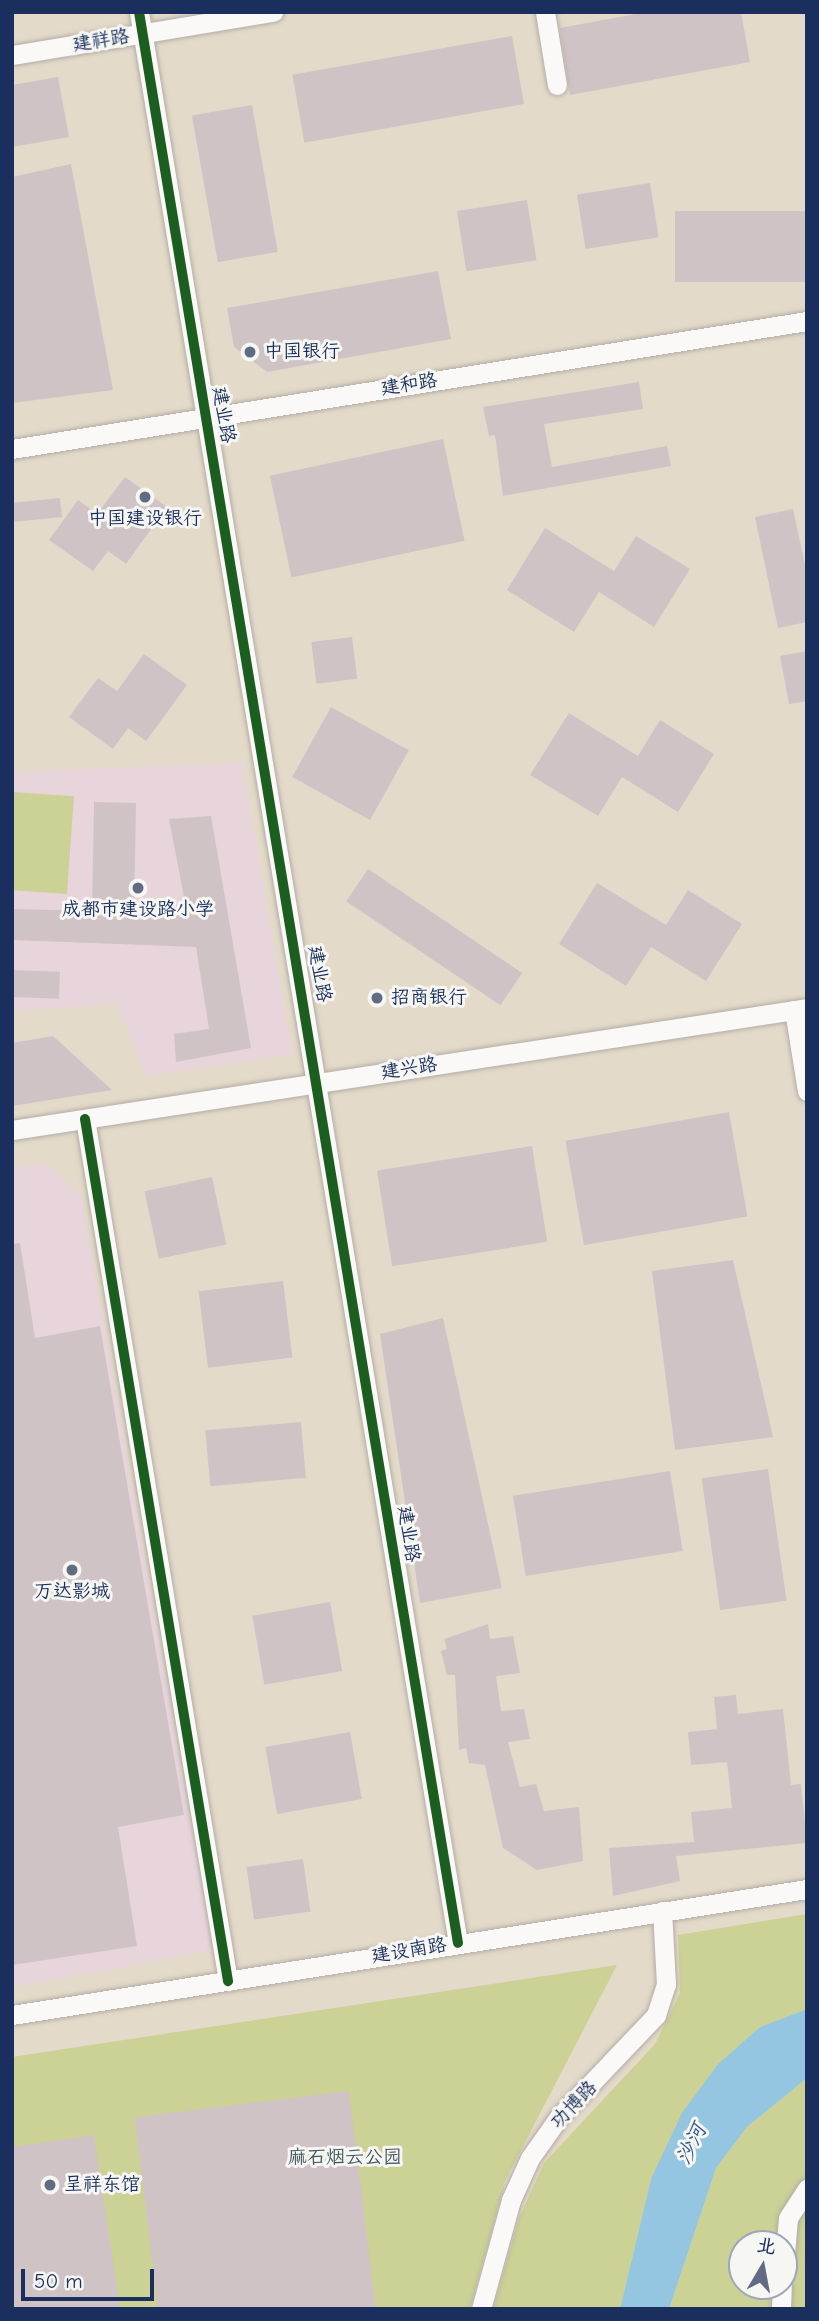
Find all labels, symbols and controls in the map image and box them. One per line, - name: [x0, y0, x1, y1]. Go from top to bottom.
- street label: 建祥路: [71, 25, 131, 57]
- place label: 中国银行: [264, 341, 340, 363]
- marker: 中国银行: [242, 344, 258, 360]
- street label: 建和路: [379, 369, 439, 401]
- street label: 建业路: [207, 385, 239, 445]
- marker: 中国建设银行: [137, 489, 153, 505]
- place label: 中国建设银行: [88, 508, 202, 530]
- marker: 成都市建设路小学: [130, 880, 146, 896]
- place label: 成都市建设路小学: [62, 899, 214, 921]
- street label: 建业路: [303, 944, 335, 1004]
- place label: 招商银行: [391, 987, 467, 1009]
- marker: 招商银行: [369, 990, 385, 1006]
- street label: 建兴路: [379, 1053, 439, 1085]
- street label: 建业路: [392, 1504, 424, 1564]
- marker: 万达影城: [64, 1562, 80, 1578]
- place label: 万达影城: [34, 1581, 110, 1603]
- street label: 建设南路: [370, 1934, 448, 1968]
- street label: 功博路: [546, 2077, 602, 2133]
- water label: 沙河: [670, 2120, 712, 2168]
- park label: 麻石烟云公园: [288, 2147, 402, 2169]
- place label: 呈祥东馆: [64, 2174, 140, 2196]
- marker: 呈祥东馆: [42, 2177, 58, 2193]
- north arrow: [728, 2230, 798, 2300]
- text: 北: [755, 2234, 778, 2259]
- scale bar: [24, 2254, 158, 2298]
- text: 50 m: [34, 2269, 83, 2293]

